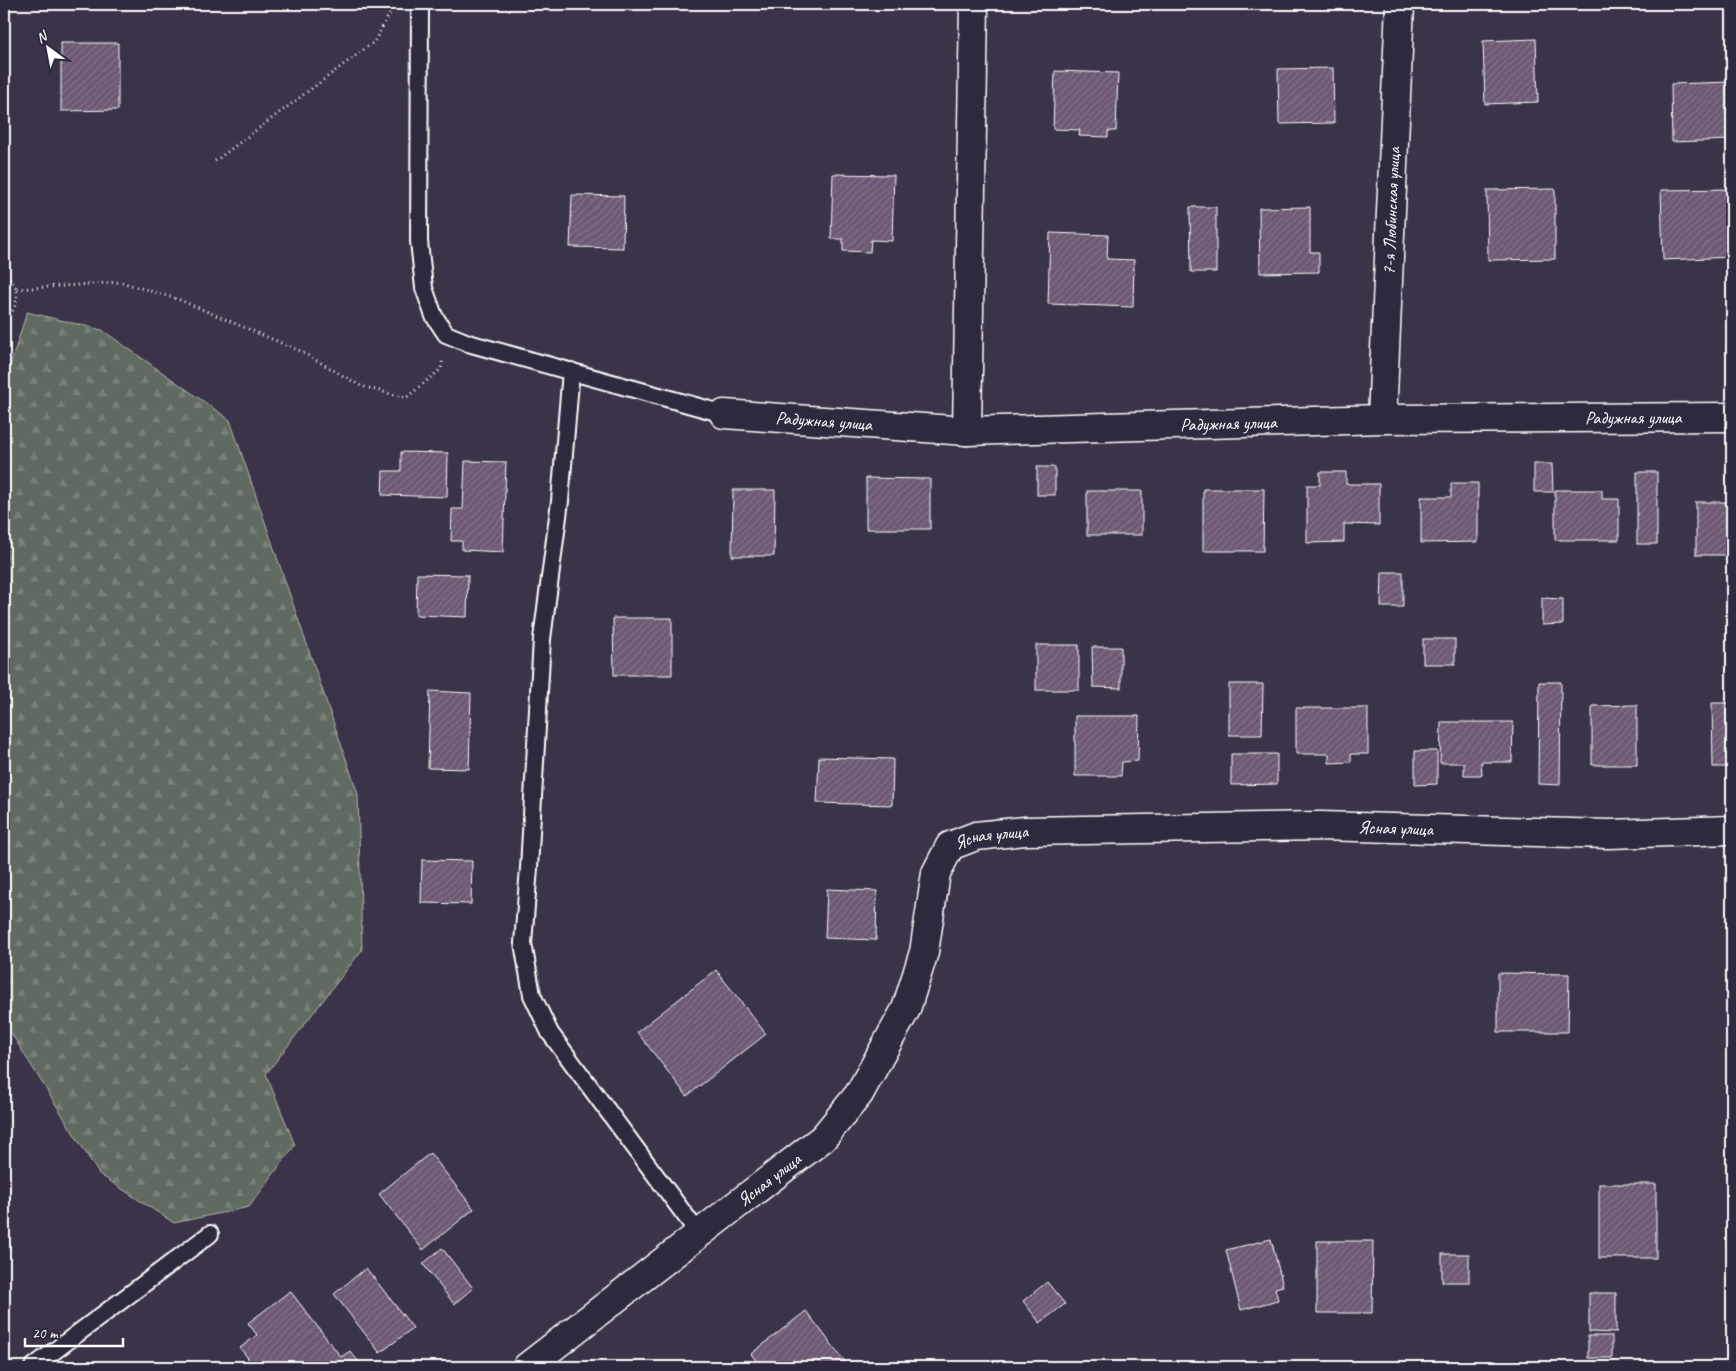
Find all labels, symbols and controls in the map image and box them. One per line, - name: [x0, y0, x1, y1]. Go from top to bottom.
- north arrow: [22, 22, 72, 72]
- text: N: [33, 27, 52, 47]
- street label: 7-я Любинская улица: [1377, 145, 1405, 276]
- street label: Радужная улица: [1585, 406, 1683, 429]
- street label: Радужная улица: [775, 407, 874, 435]
- street label: Радужная улица: [1180, 411, 1278, 436]
- street label: Ясная улица: [1358, 816, 1435, 840]
- street label: Ясная улица: [951, 820, 1031, 854]
- street label: Ясная улица: [733, 1147, 807, 1211]
- scale bar: [25, 1316, 122, 1348]
- text: 20 m: [32, 1324, 59, 1343]

